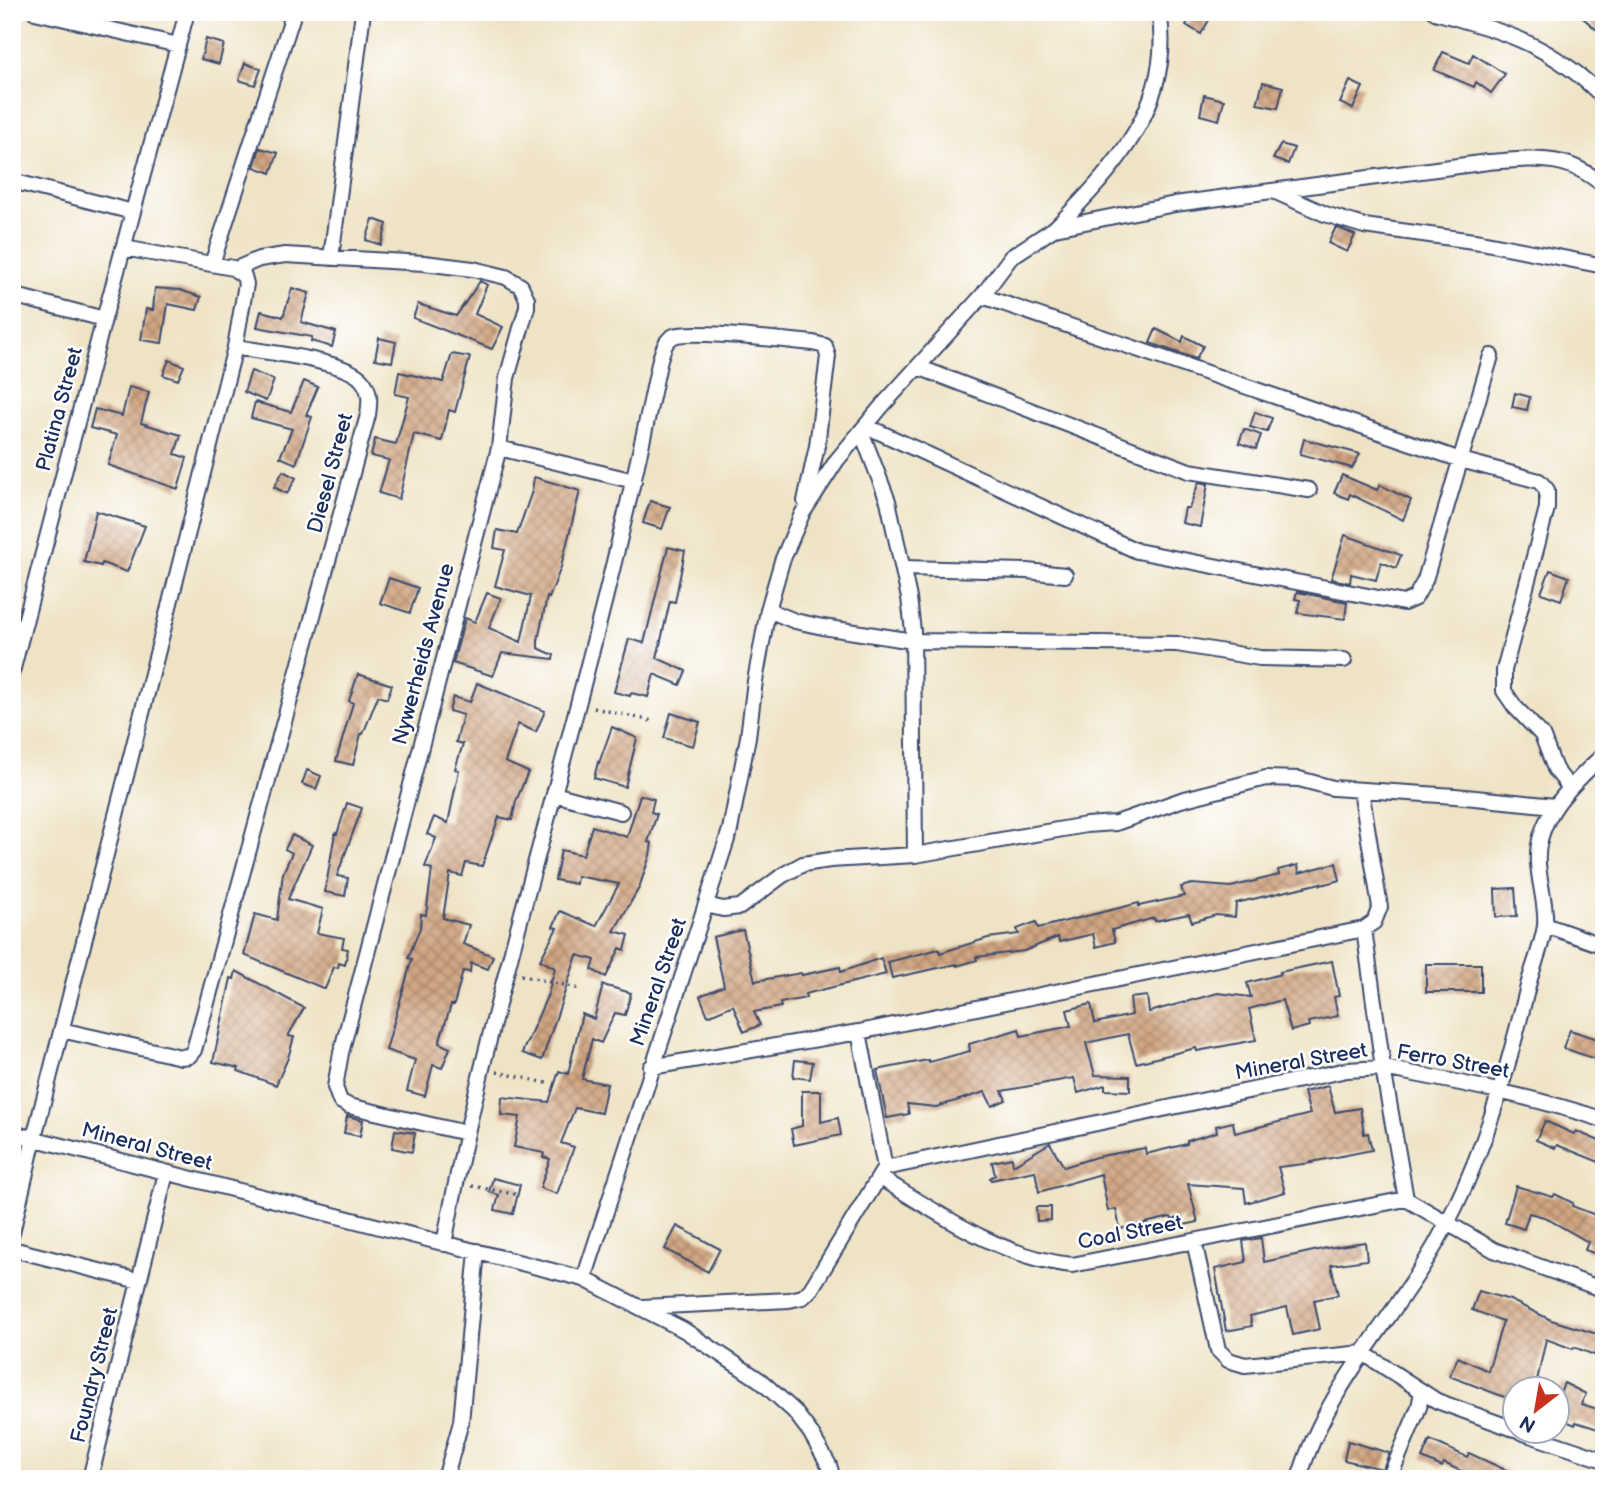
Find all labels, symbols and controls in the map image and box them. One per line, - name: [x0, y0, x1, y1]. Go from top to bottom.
- street label: Platina Street: [31, 344, 88, 474]
- street label: Diesel Street: [302, 410, 359, 536]
- street label: Nywerheids Avenue: [387, 561, 460, 748]
- street label: Mineral Street: [625, 914, 692, 1050]
- street label: Mineral Street: [1233, 1037, 1370, 1085]
- street label: Ferro Street: [1395, 1039, 1512, 1084]
- street label: Mineral Street: [79, 1117, 215, 1176]
- street label: Coal Street: [1076, 1210, 1185, 1255]
- street label: Foundry Street: [66, 1304, 124, 1446]
- north arrow: [1500, 1376, 1570, 1446]
- text: N: [1516, 1410, 1540, 1437]

